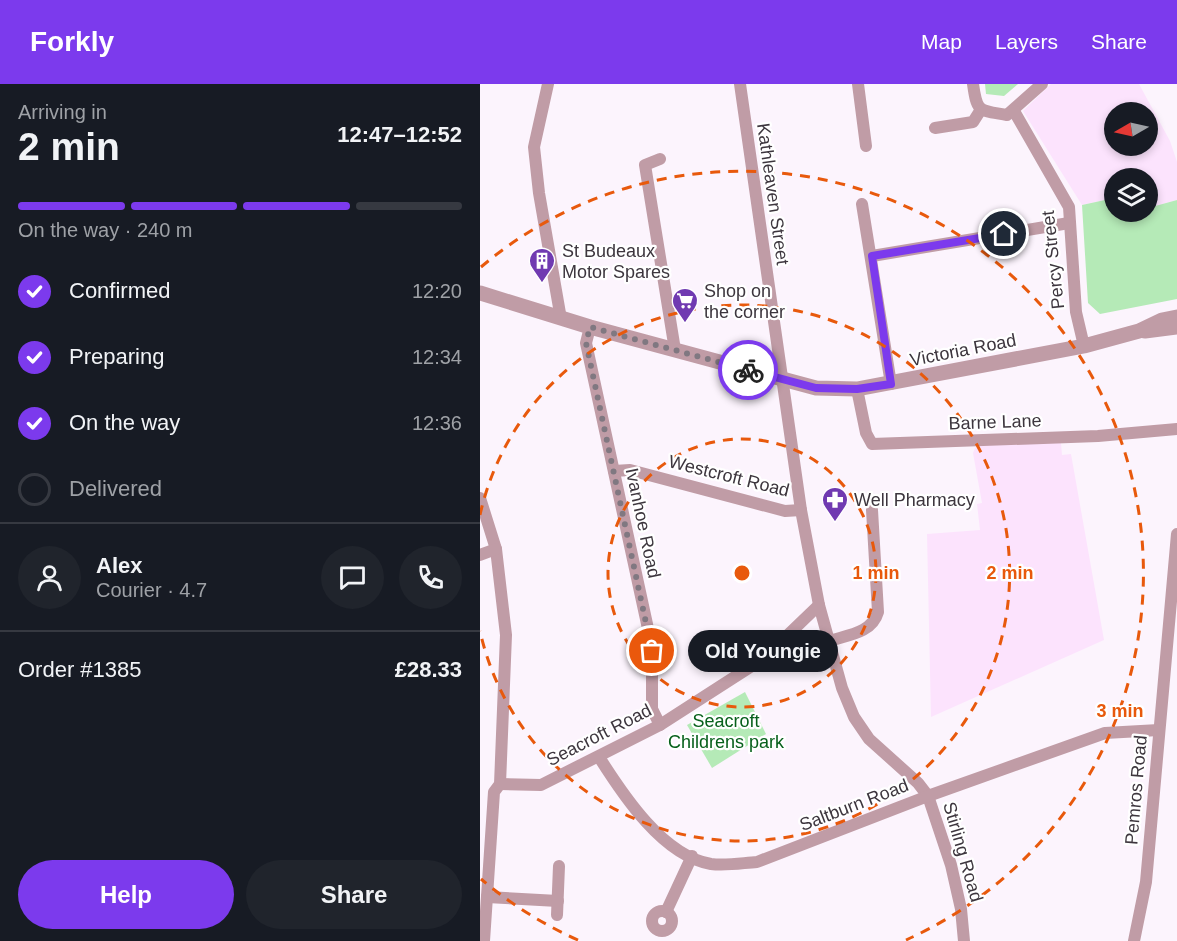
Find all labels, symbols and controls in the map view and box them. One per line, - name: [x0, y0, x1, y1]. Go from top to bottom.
- text: Forkly: [30, 26, 114, 57]
- text: Map: [921, 30, 962, 53]
- text: Layers: [995, 30, 1058, 53]
- text: Share: [1091, 30, 1147, 53]
- text: Arriving in: [18, 101, 107, 123]
- north arrow: [1104, 102, 1158, 156]
- map controls: [1104, 102, 1158, 222]
- text: 12:47–12:52: [337, 122, 462, 147]
- street label: Kathleaven Street: [753, 122, 793, 266]
- text: 2 min: [18, 125, 120, 168]
- button: layers: [1104, 168, 1158, 222]
- pin: [978, 208, 1029, 259]
- street label: Percy Street: [1038, 210, 1068, 310]
- icon: home: [987, 217, 1020, 250]
- text: On the way · 240 m: [18, 219, 193, 241]
- place label: St Budeaux Motor Spares: [562, 241, 670, 282]
- building icon: St Budeaux Motor Spares: [527, 246, 557, 284]
- icon: check: [18, 275, 51, 308]
- text: Confirmed: [69, 278, 170, 303]
- text: 12:20: [412, 280, 462, 302]
- place label: Shop on the corner: [704, 281, 785, 322]
- supermarket icon: Shop on the corner: [670, 286, 700, 324]
- street label: Victoria Road: [908, 330, 1018, 370]
- courier: [718, 340, 778, 400]
- icon: check: [18, 341, 51, 374]
- text: Preparing: [69, 344, 164, 369]
- text: 12:34: [412, 346, 462, 368]
- icon: bike: [732, 354, 765, 387]
- icon: check: [18, 407, 51, 440]
- text: On the way: [69, 410, 180, 435]
- street label: Barne Lane: [948, 410, 1042, 434]
- text: 12:36: [412, 412, 462, 434]
- street label: Westcroft Road: [667, 451, 791, 501]
- street label: Ivanhoe Road: [622, 466, 664, 580]
- text: Delivered: [69, 476, 162, 501]
- pharmacy icon: Well Pharmacy: [820, 485, 850, 523]
- place label: Well Pharmacy: [854, 490, 975, 510]
- button: person: [18, 546, 81, 609]
- button: chat: [321, 546, 384, 609]
- button: phone: [399, 546, 462, 609]
- text: Alex: [96, 553, 142, 578]
- centre of rings: [732, 563, 752, 583]
- text: 1 min: [852, 563, 900, 583]
- text: 2 min: [986, 563, 1034, 583]
- text: Courier · 4.7: [96, 579, 207, 601]
- pin: [626, 625, 677, 676]
- callout: Old Youngie: [688, 630, 838, 672]
- icon: bag: [635, 634, 668, 667]
- text: Old Youngie: [705, 640, 821, 662]
- text: Order #1385: [18, 657, 142, 682]
- text: £28.33: [395, 657, 462, 682]
- street label: Seacroft Road: [543, 700, 655, 770]
- text: 3 min: [1096, 701, 1144, 721]
- park label: Seacroft Childrens park: [668, 711, 785, 752]
- street label: Pemros Road: [1121, 734, 1151, 846]
- street label: Saltburn Road: [797, 775, 911, 835]
- street label: Stirling Road: [939, 800, 987, 904]
- button: Help: [18, 860, 234, 929]
- button: Share: [246, 860, 462, 929]

